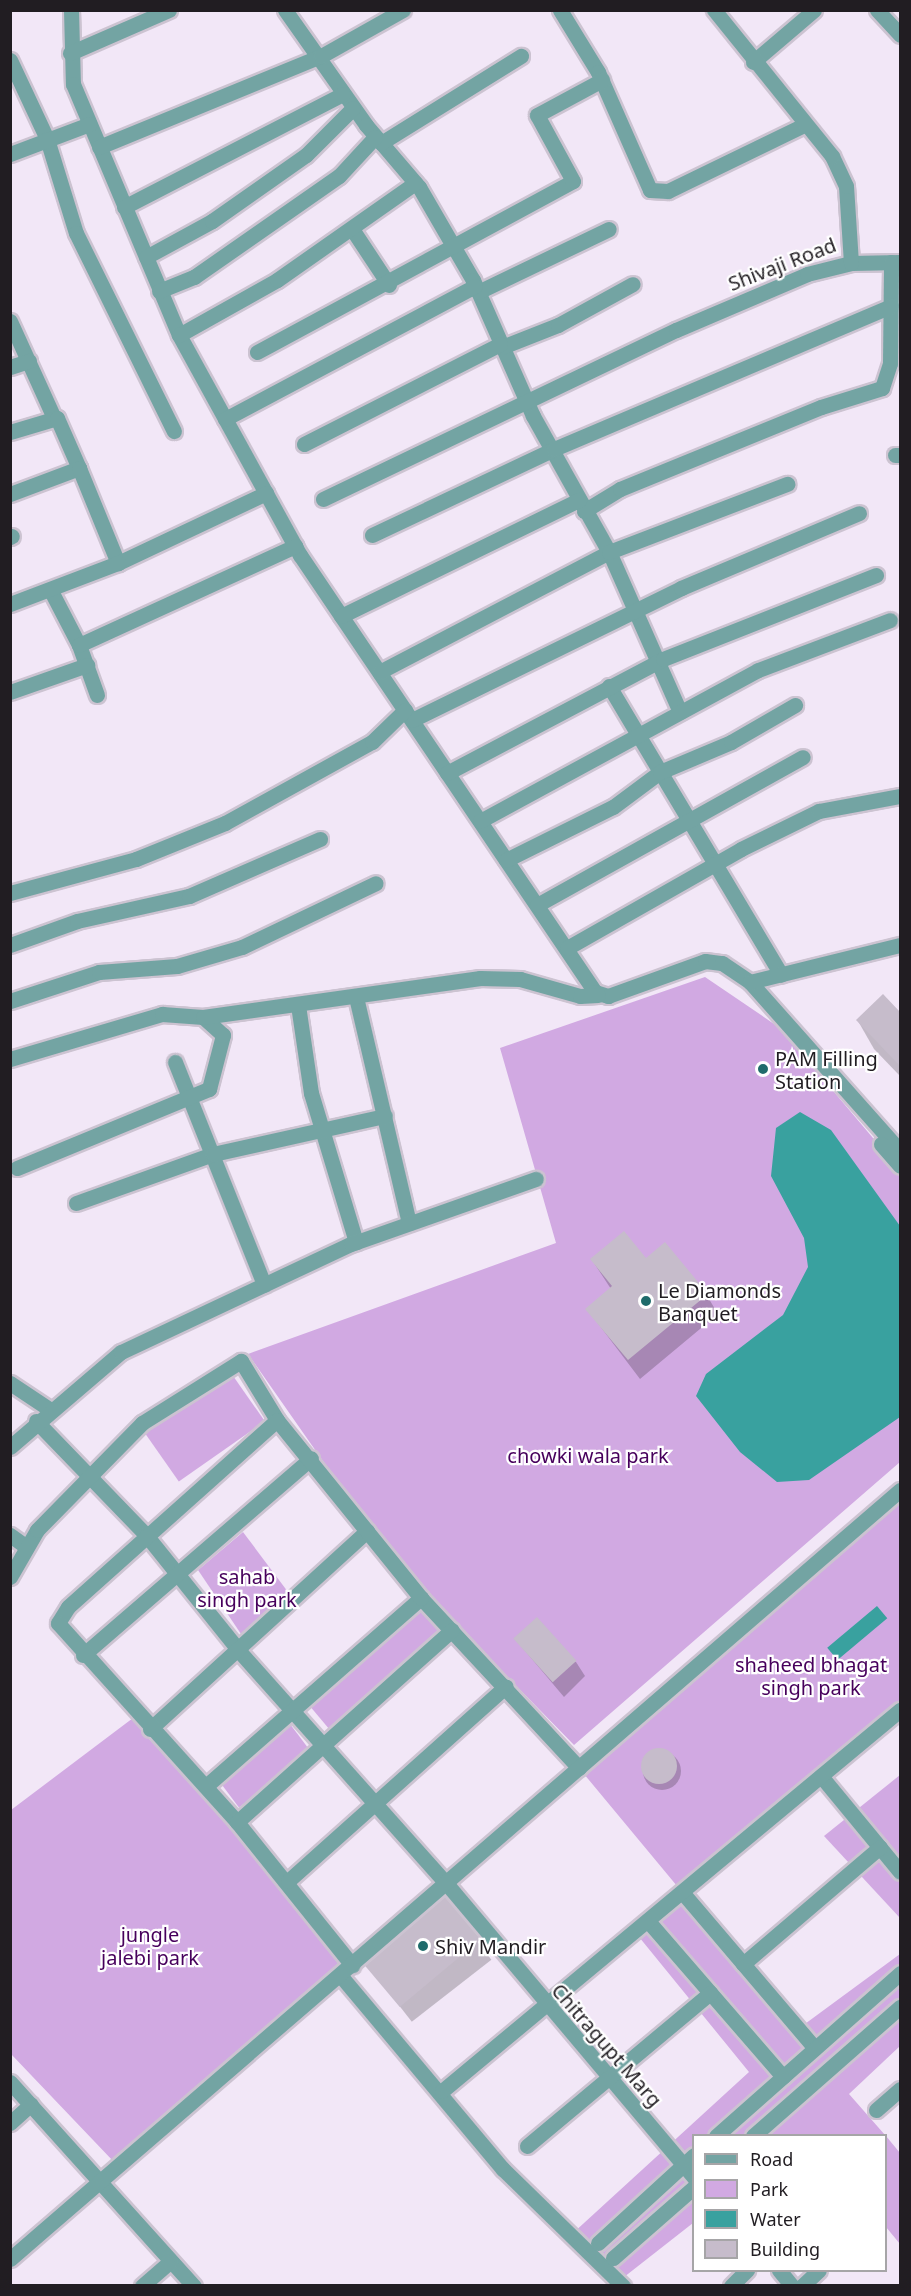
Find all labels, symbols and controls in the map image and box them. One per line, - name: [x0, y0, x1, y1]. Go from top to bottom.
- street label: Shivaji Road: [725, 232, 839, 296]
- place label: PAM Filling Station: [775, 1046, 878, 1093]
- marker: PAM Filling Station: [756, 1062, 770, 1076]
- place label: Le Diamonds Banquet: [658, 1278, 781, 1325]
- marker: Le Diamonds Banquet: [639, 1294, 653, 1308]
- park label: chowki wala park: [507, 1443, 669, 1467]
- park label: sahab singh park: [197, 1565, 297, 1612]
- park label: shaheed bhagat singh park: [735, 1653, 887, 1700]
- park label: jungle jalebi park: [101, 1923, 199, 1970]
- place label: Shiv Mandir: [435, 1934, 546, 1958]
- marker: Shiv Mandir: [416, 1939, 430, 1953]
- street label: Chitragupt Marg: [547, 1978, 667, 2112]
- legend: [692, 2134, 887, 2272]
- text: Road: [750, 2147, 793, 2171]
- text: Park: [750, 2177, 788, 2201]
- text: Water: [750, 2207, 801, 2231]
- text: Building: [750, 2237, 820, 2261]

